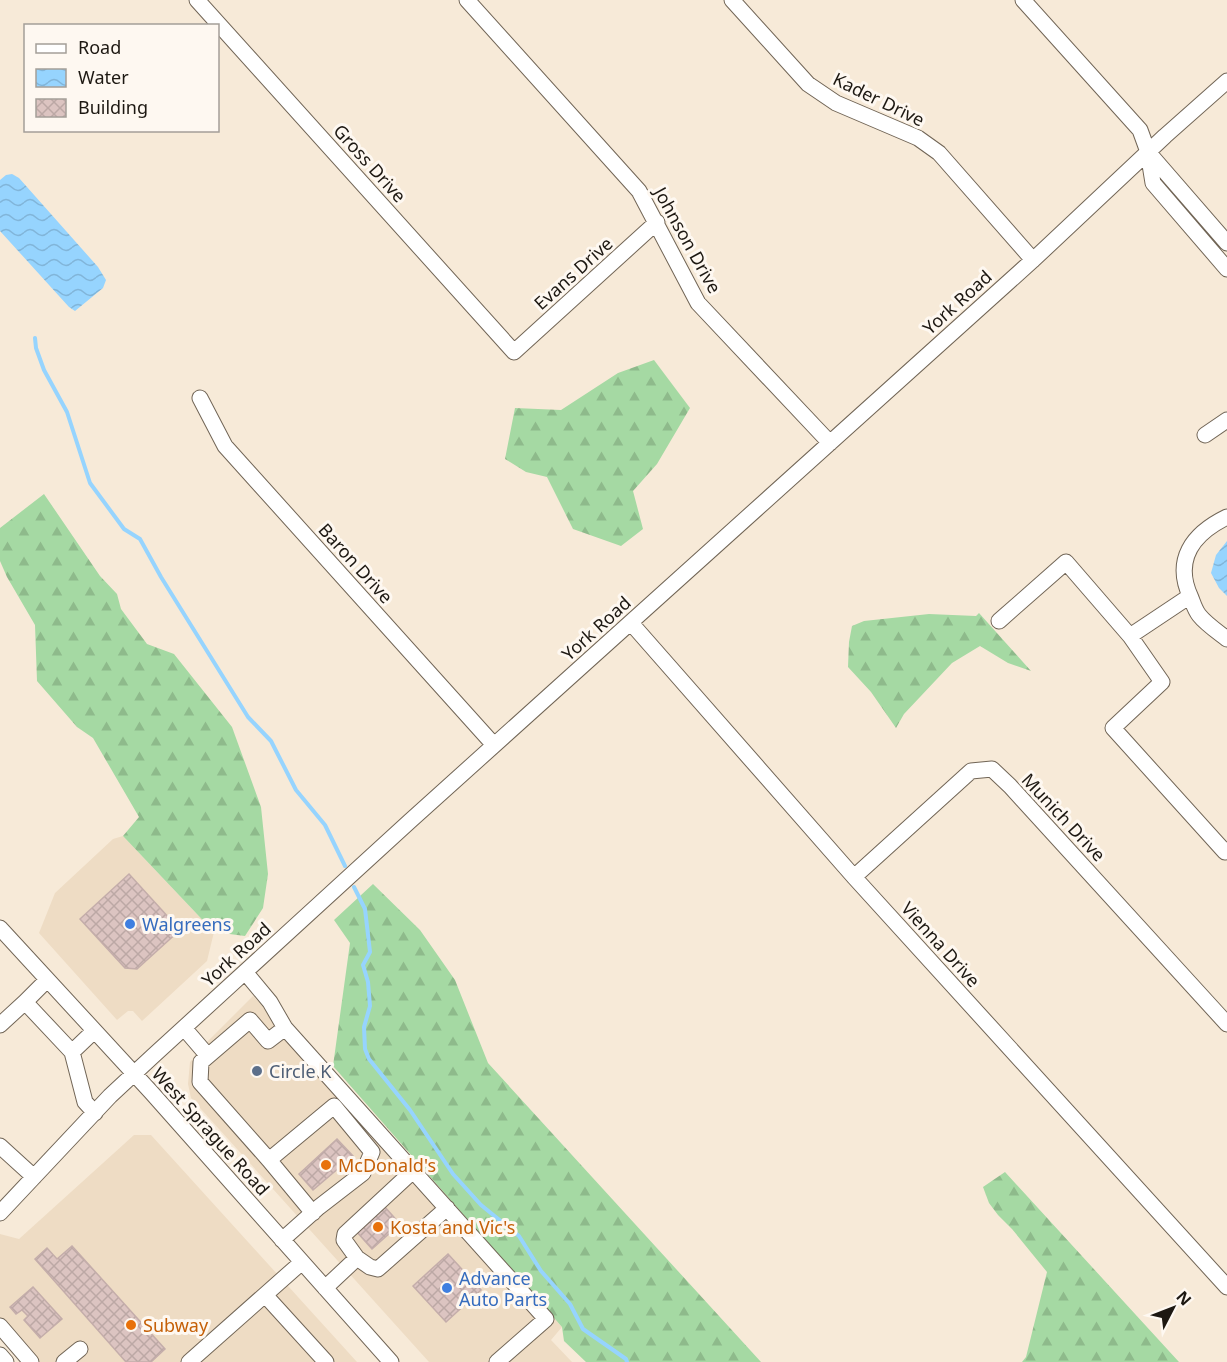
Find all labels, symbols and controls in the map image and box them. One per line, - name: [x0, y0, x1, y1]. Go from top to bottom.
- legend: [24, 24, 219, 132]
- text: Road: [78, 35, 121, 59]
- text: Water: [78, 65, 129, 89]
- street label: Kader Drive: [829, 66, 929, 132]
- text: Building: [78, 95, 148, 119]
- street label: Gross Drive: [328, 119, 412, 207]
- street label: Johnson Drive: [648, 181, 727, 297]
- street label: Evans Drive: [528, 231, 618, 315]
- street label: York Road: [917, 265, 997, 339]
- street label: Baron Drive: [314, 518, 398, 608]
- street label: York Road: [556, 591, 636, 665]
- street label: Munich Drive: [1017, 768, 1111, 866]
- street label: Vienna Drive: [896, 896, 986, 992]
- place label: Walgreens: [142, 912, 231, 936]
- marker: Walgreens: [123, 917, 137, 931]
- street label: York Road: [196, 917, 276, 991]
- place label: Circle K: [269, 1059, 332, 1083]
- street label: West Sprague Road: [147, 1062, 275, 1200]
- marker: Circle K: [250, 1064, 264, 1078]
- place label: McDonald's: [338, 1153, 436, 1177]
- marker: McDonald's: [319, 1158, 333, 1172]
- place label: Kosta and Vic's: [390, 1215, 515, 1239]
- marker: Kosta and Vic's: [371, 1220, 385, 1234]
- place label: Advance Auto Parts: [459, 1266, 547, 1311]
- north arrow: [1143, 1278, 1203, 1338]
- marker: Advance Auto Parts: [440, 1281, 454, 1295]
- text: N: [1172, 1286, 1197, 1310]
- place label: Subway: [143, 1313, 209, 1337]
- marker: Subway: [124, 1318, 138, 1332]

